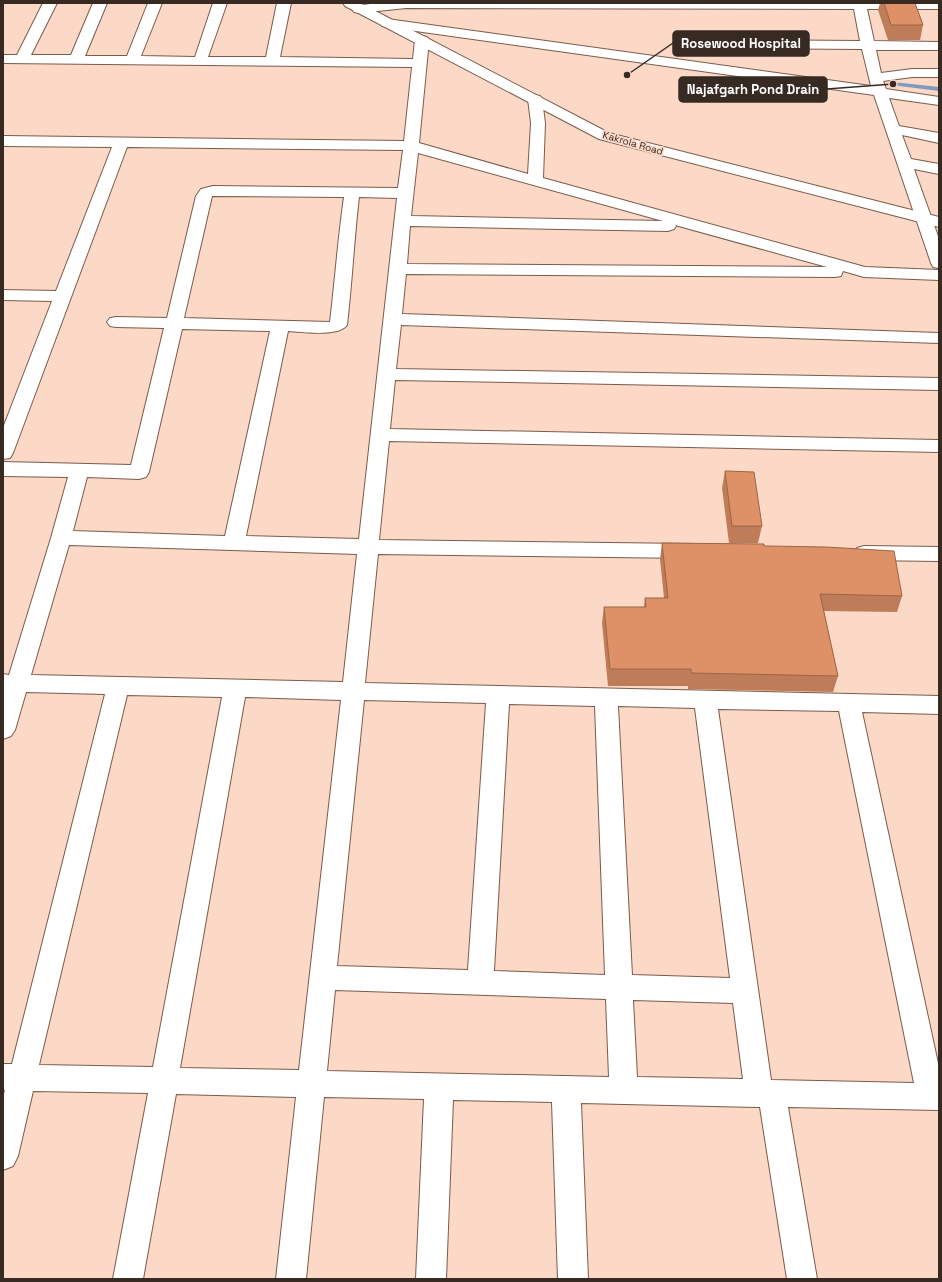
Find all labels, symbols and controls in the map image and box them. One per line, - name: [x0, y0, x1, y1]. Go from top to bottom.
- callout: Rosewood Hospital: [673, 31, 809, 56]
- text: Rosewood Hospital: [681, 35, 801, 52]
- callout: Najafgarh Pond Drain: [679, 77, 827, 102]
- text: Najafgarh Pond Drain: [687, 81, 819, 98]
- street label: Kakrola Road: [601, 128, 665, 158]

